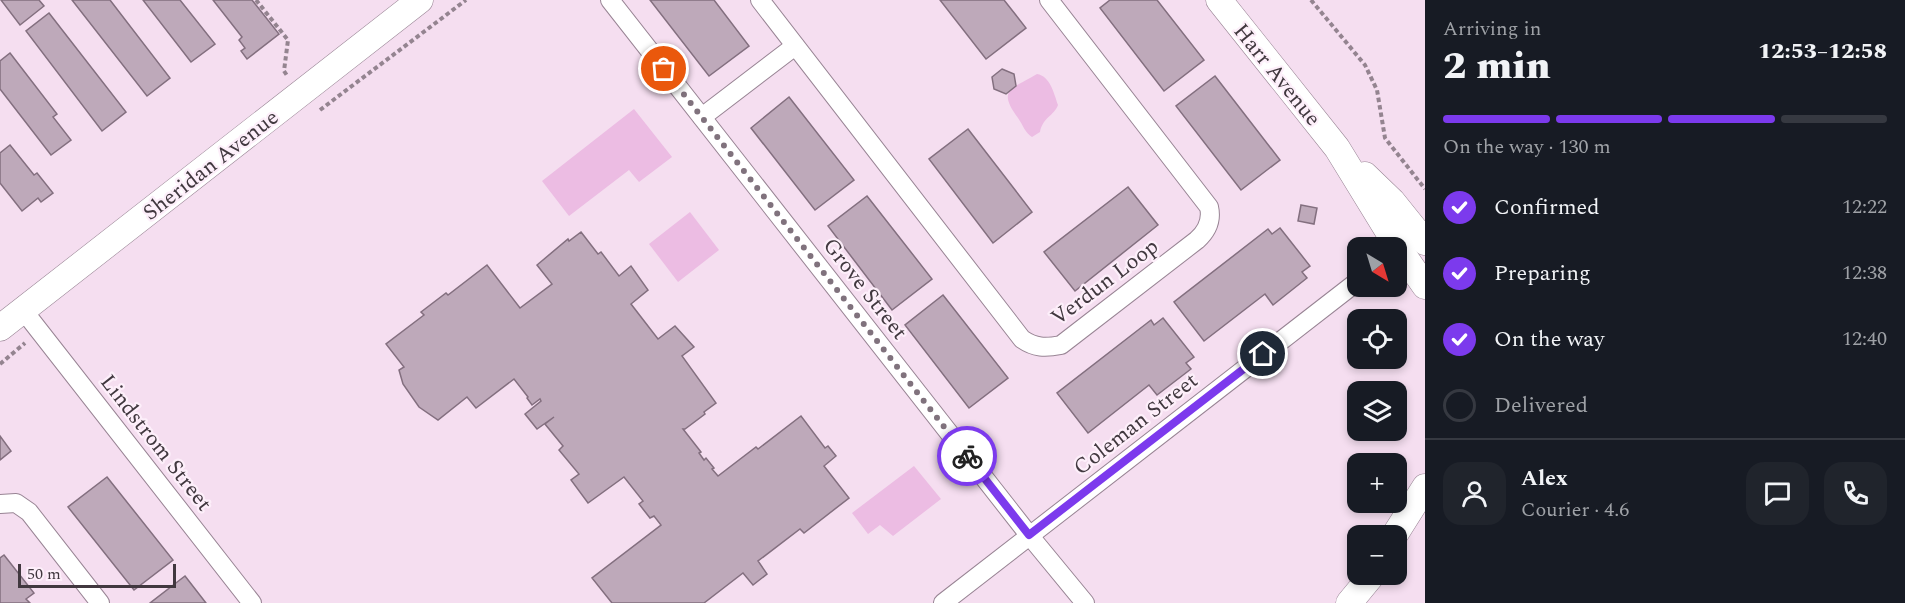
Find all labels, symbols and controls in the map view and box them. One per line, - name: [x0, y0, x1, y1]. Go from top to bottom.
- text: Arriving in: [1443, 14, 1541, 44]
- street label: Harr Avenue: [1225, 16, 1329, 134]
- text: 12:53–12:58: [1758, 35, 1887, 68]
- text: 2 min: [1443, 37, 1551, 96]
- pin: [638, 43, 689, 94]
- icon: bag: [647, 52, 680, 85]
- street label: Sheridan Avenue: [136, 101, 286, 229]
- text: On the way · 130 m: [1443, 132, 1611, 162]
- icon: check: [1443, 191, 1476, 224]
- text: Confirmed: [1494, 191, 1600, 224]
- text: 12:22: [1842, 192, 1887, 222]
- street label: Grove Street: [814, 231, 915, 347]
- street label: Verdun Loop: [1044, 231, 1166, 334]
- north arrow: [1347, 237, 1407, 297]
- map controls: [1347, 237, 1407, 585]
- icon: check: [1443, 257, 1476, 290]
- text: Preparing: [1494, 257, 1591, 290]
- text: 12:38: [1842, 258, 1887, 288]
- button: locate: [1347, 309, 1407, 369]
- icon: check: [1443, 323, 1476, 356]
- text: On the way: [1494, 323, 1605, 356]
- text: 12:40: [1842, 324, 1887, 354]
- pin: [1237, 328, 1288, 379]
- icon: home: [1246, 337, 1279, 370]
- street label: Coleman Street: [1066, 365, 1206, 484]
- street label: Lindstrom Street: [92, 367, 220, 519]
- button: layers: [1347, 381, 1407, 441]
- text: Delivered: [1494, 389, 1588, 422]
- courier: [937, 426, 997, 486]
- icon: bike: [951, 440, 984, 473]
- button: +: [1347, 453, 1407, 513]
- button: person: [1443, 462, 1506, 525]
- text: Alex: [1521, 462, 1568, 495]
- button: chat: [1746, 462, 1809, 525]
- button: phone: [1824, 462, 1887, 525]
- text: Courier · 4.6: [1521, 495, 1629, 525]
- button: −: [1347, 525, 1407, 585]
- scale bar: [18, 561, 176, 588]
- text: 50 m: [27, 562, 61, 586]

